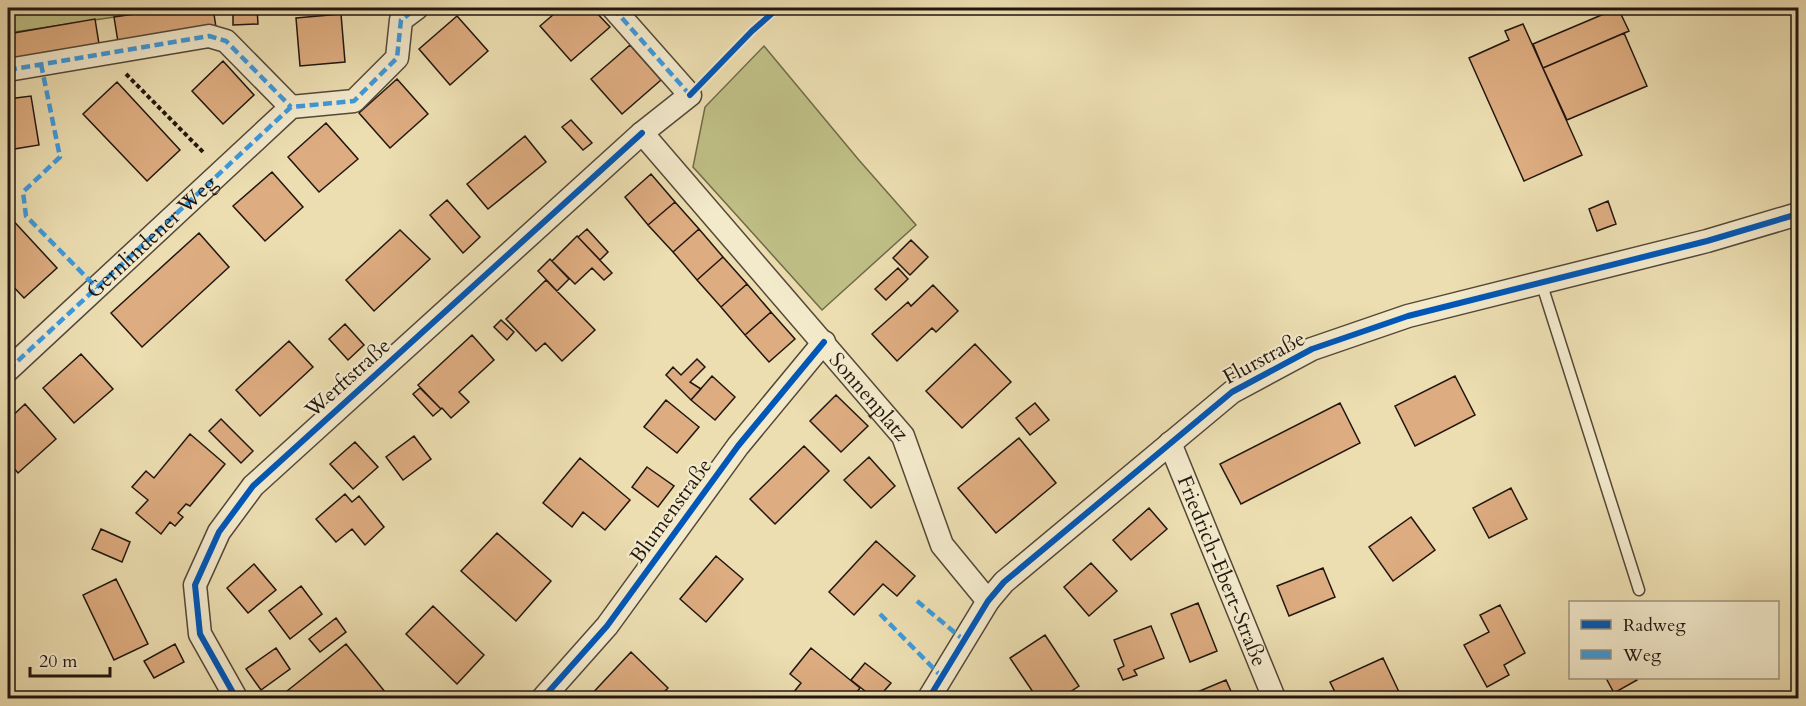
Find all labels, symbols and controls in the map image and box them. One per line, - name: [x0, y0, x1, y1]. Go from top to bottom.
- street label: Gernlindener Weg: [80, 168, 224, 305]
- street label: Flurstraße: [1218, 324, 1310, 392]
- street label: Werftstraße: [298, 332, 397, 425]
- street label: Sonnenplatz: [823, 346, 916, 448]
- street label: Blumenstraße: [623, 453, 719, 569]
- street label: Friedrich-Ebert-Straße: [1170, 471, 1274, 671]
- legend: [1569, 601, 1779, 679]
- text: Radweg: [1623, 613, 1686, 638]
- scale bar: [30, 640, 110, 678]
- text: Weg: [1622, 643, 1662, 668]
- text: 20 m: [39, 649, 78, 674]

